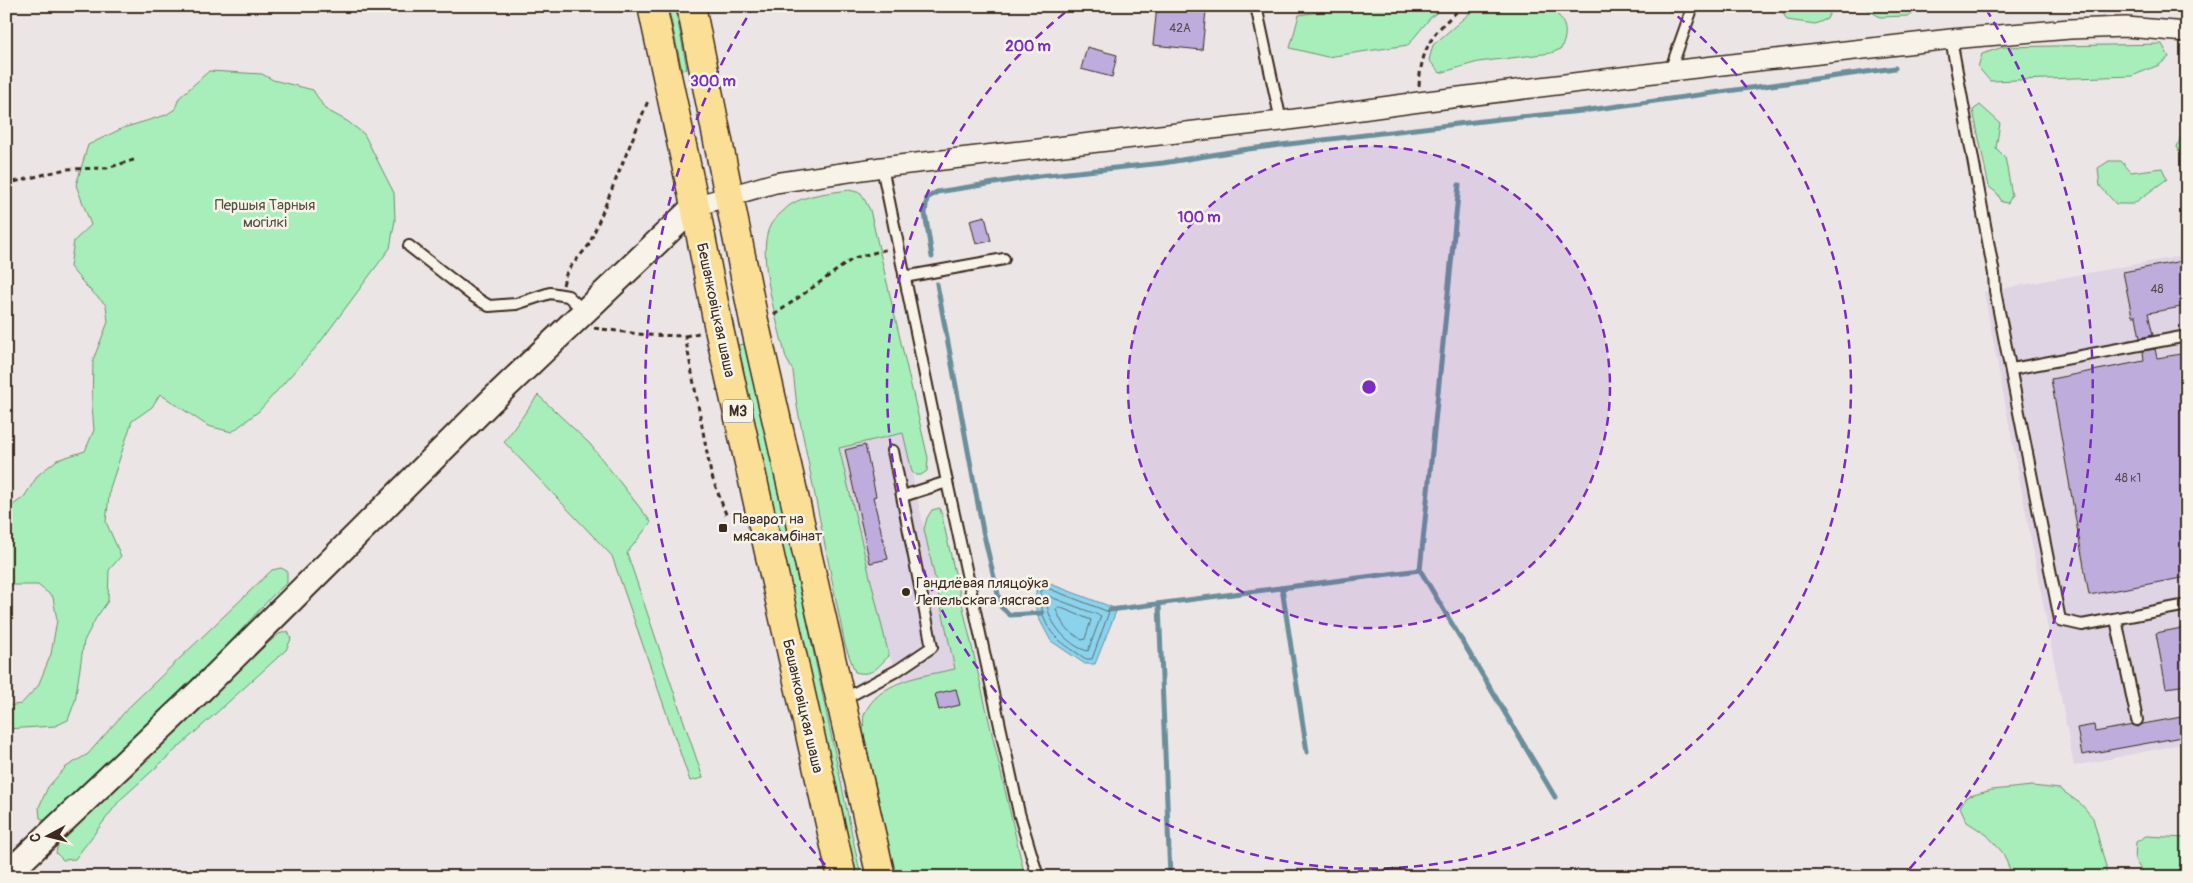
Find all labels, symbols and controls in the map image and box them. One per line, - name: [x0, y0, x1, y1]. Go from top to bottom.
- house number: 42А: [1169, 21, 1191, 36]
- text: 200 m: [1005, 37, 1051, 56]
- text: 300 m: [690, 72, 736, 91]
- park label: Першыя Тарныя могілкі: [215, 196, 315, 232]
- text: 100 m: [1178, 208, 1220, 227]
- street label: Бешанковіцкая шаша: [692, 241, 739, 379]
- house number: 48: [2150, 282, 2164, 297]
- centre of rings: [1360, 378, 1378, 396]
- road number: М3: [723, 400, 753, 422]
- house number: 48 к1: [2115, 471, 2141, 486]
- place label: Паварот на мясакамбінат: [733, 510, 823, 546]
- marker: Паварот на мясакамбінат: [717, 522, 729, 534]
- place label: Гандлёвая пляцоўка Лепельскага лясгаса: [915, 574, 1049, 610]
- marker: Гандлёвая пляцоўка Лепельскага лясгаса: [900, 586, 912, 598]
- street label: Бешанковіцкая шаша: [778, 637, 827, 775]
- north arrow: [22, 810, 72, 860]
- text: С: [27, 832, 45, 843]

